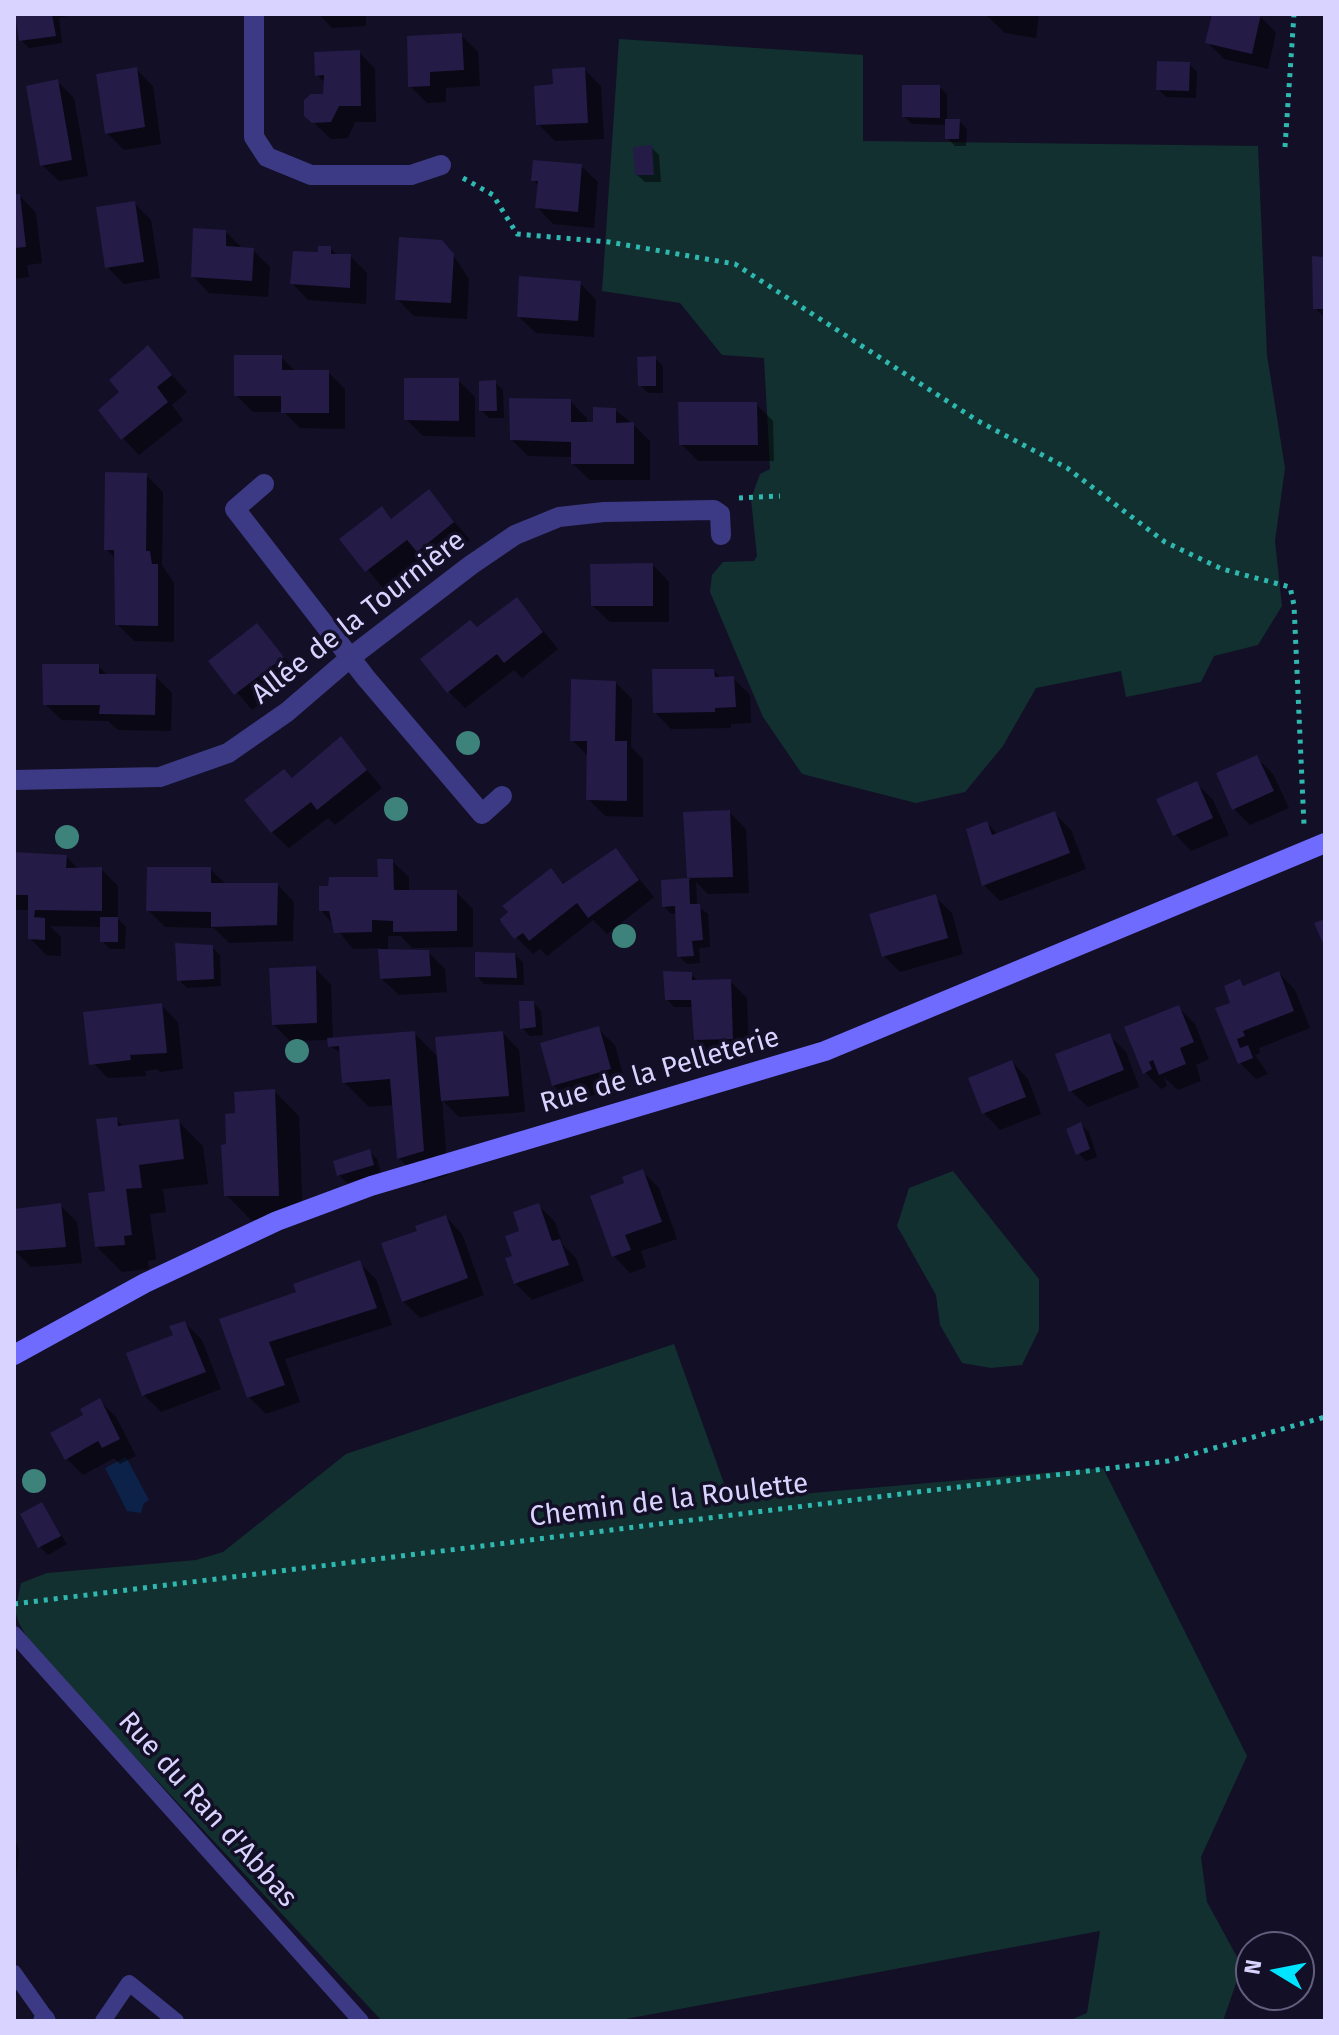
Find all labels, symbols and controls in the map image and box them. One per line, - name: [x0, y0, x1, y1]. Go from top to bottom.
- street label: Allée de la Tournière: [246, 524, 472, 712]
- street label: Rue de la Pelleterie: [537, 1021, 783, 1121]
- street label: Chemin de la Roulette: [528, 1467, 810, 1535]
- street label: Rue du Ran d'Abbas: [110, 1705, 304, 1915]
- north arrow: [1235, 1931, 1315, 2011]
- text: N: [1238, 1958, 1267, 1977]

